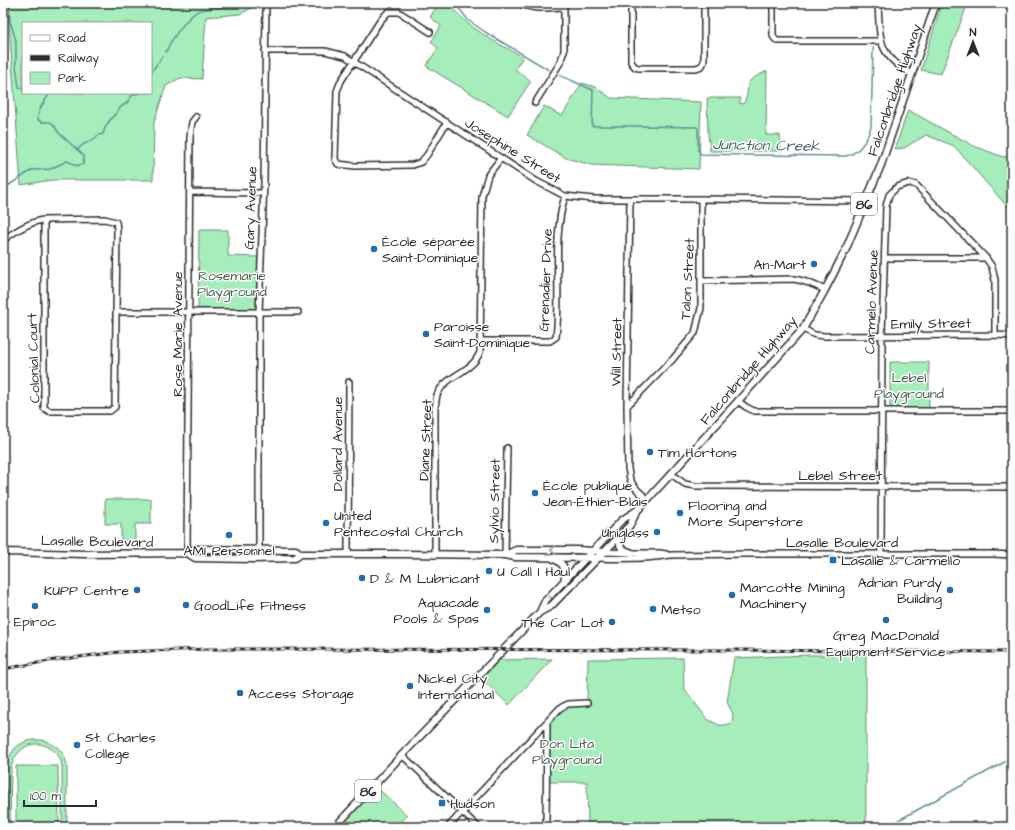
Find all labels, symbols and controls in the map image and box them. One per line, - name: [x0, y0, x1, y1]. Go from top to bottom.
- street label: Falconbridge Highway: [863, 21, 927, 159]
- legend: [22, 22, 152, 94]
- north arrow: [953, 22, 993, 62]
- text: N: [970, 25, 977, 40]
- text: Road: [58, 30, 86, 47]
- text: Railway: [58, 50, 99, 68]
- text: Park: [58, 70, 86, 87]
- street label: Josephine Street: [460, 113, 565, 189]
- water label: Junction Creek: [712, 134, 821, 157]
- street label: Gary Avenue: [240, 166, 262, 250]
- road number: 86: [851, 193, 877, 215]
- street label: Grenadier Drive: [534, 228, 558, 332]
- place label: École séparée Saint-Dominique: [382, 232, 479, 268]
- street label: Talon Street: [676, 237, 700, 320]
- marker: École séparée Saint-Dominique: [369, 244, 379, 254]
- street label: Carmelo Avenue: [860, 249, 884, 355]
- place label: An-Mart: [754, 255, 806, 275]
- marker: An-Mart: [809, 259, 819, 269]
- park label: Rosemarie Playground: [197, 266, 267, 302]
- street label: Rose Marie Avenue: [168, 271, 188, 397]
- street label: Falconbridge Highway: [696, 311, 802, 430]
- street label: Colonial Court: [22, 312, 46, 403]
- street label: Emily Street: [891, 313, 972, 335]
- place label: Paroisse Saint-Dominique: [434, 317, 531, 353]
- street label: Will Street: [606, 317, 628, 386]
- marker: Paroisse Saint-Dominique: [421, 329, 431, 339]
- park label: Lebel Playground: [874, 368, 944, 404]
- street label: Dollard Avenue: [328, 396, 348, 491]
- street label: Diane Street: [415, 399, 437, 481]
- place label: Tim Hortons: [658, 443, 737, 463]
- marker: Tim Hortons: [645, 447, 655, 457]
- street label: Sylvio Street: [484, 458, 506, 544]
- street label: Lebel Street: [798, 466, 882, 486]
- place label: École publique Jean-Éthier-Blais: [543, 476, 648, 512]
- marker: École publique Jean-Éthier-Blais: [530, 488, 540, 498]
- place label: Flooring and More Superstore: [688, 496, 804, 532]
- place label: United Pentecostal Church: [334, 506, 463, 542]
- marker: Flooring and More Superstore: [675, 508, 685, 518]
- marker: United Pentecostal Church: [321, 518, 331, 528]
- place label: Uniglass: [601, 523, 649, 543]
- marker: Uniglass: [652, 527, 662, 537]
- marker: AMI Personnel: [224, 530, 234, 540]
- street label: Lasalle Boulevard: [41, 531, 153, 553]
- street label: Lasalle Boulevard: [786, 533, 898, 553]
- place label: AMI Personnel: [183, 541, 275, 561]
- one-way arrow: [550, 546, 556, 554]
- place label: Lasalle & Carmello: [841, 551, 960, 571]
- marker: Lasalle & Carmello: [828, 555, 838, 565]
- place label: U Call I Haul: [497, 562, 570, 582]
- marker: U Call I Haul: [484, 566, 494, 576]
- place label: D & M Lubricant: [370, 569, 480, 589]
- marker: D & M Lubricant: [357, 573, 367, 583]
- place label: Adrian Purdy Building: [858, 573, 942, 609]
- place label: Marcotte Mining Machinery: [740, 578, 845, 614]
- place label: KUPP Centre: [44, 581, 129, 601]
- marker: KUPP Centre: [132, 585, 142, 595]
- marker: Adrian Purdy Building: [945, 585, 955, 595]
- marker: Marcotte Mining Machinery: [727, 590, 737, 600]
- one-way arrow: [548, 591, 555, 599]
- place label: Aquacade Pools & Spas: [394, 593, 479, 629]
- place label: GoodLife Fitness: [194, 596, 306, 616]
- marker: GoodLife Fitness: [181, 600, 191, 610]
- place label: Metso: [661, 600, 701, 620]
- marker: Epiroc: [30, 601, 40, 611]
- marker: Metso: [648, 604, 658, 614]
- marker: Aquacade Pools & Spas: [482, 605, 492, 615]
- place label: Epiroc: [14, 612, 56, 632]
- place label: The Car Lot: [522, 613, 604, 633]
- marker: Greg MacDonald Equipment Service: [881, 615, 891, 625]
- marker: The Car Lot: [607, 617, 617, 627]
- place label: Greg MacDonald Equipment Service: [826, 626, 946, 662]
- place label: Nickel City International: [418, 669, 494, 705]
- marker: Nickel City International: [405, 681, 415, 691]
- place label: Access Storage: [248, 684, 355, 704]
- marker: Access Storage: [235, 688, 245, 698]
- place label: St. Charles College: [85, 728, 156, 764]
- park label: Don Lita Playground: [532, 734, 602, 770]
- marker: St. Charles College: [72, 740, 82, 750]
- road number: 86: [355, 780, 381, 802]
- scale bar: [24, 782, 96, 808]
- text: 100 m: [30, 788, 61, 805]
- place label: Hudson: [450, 794, 495, 814]
- marker: Hudson: [437, 798, 447, 808]

